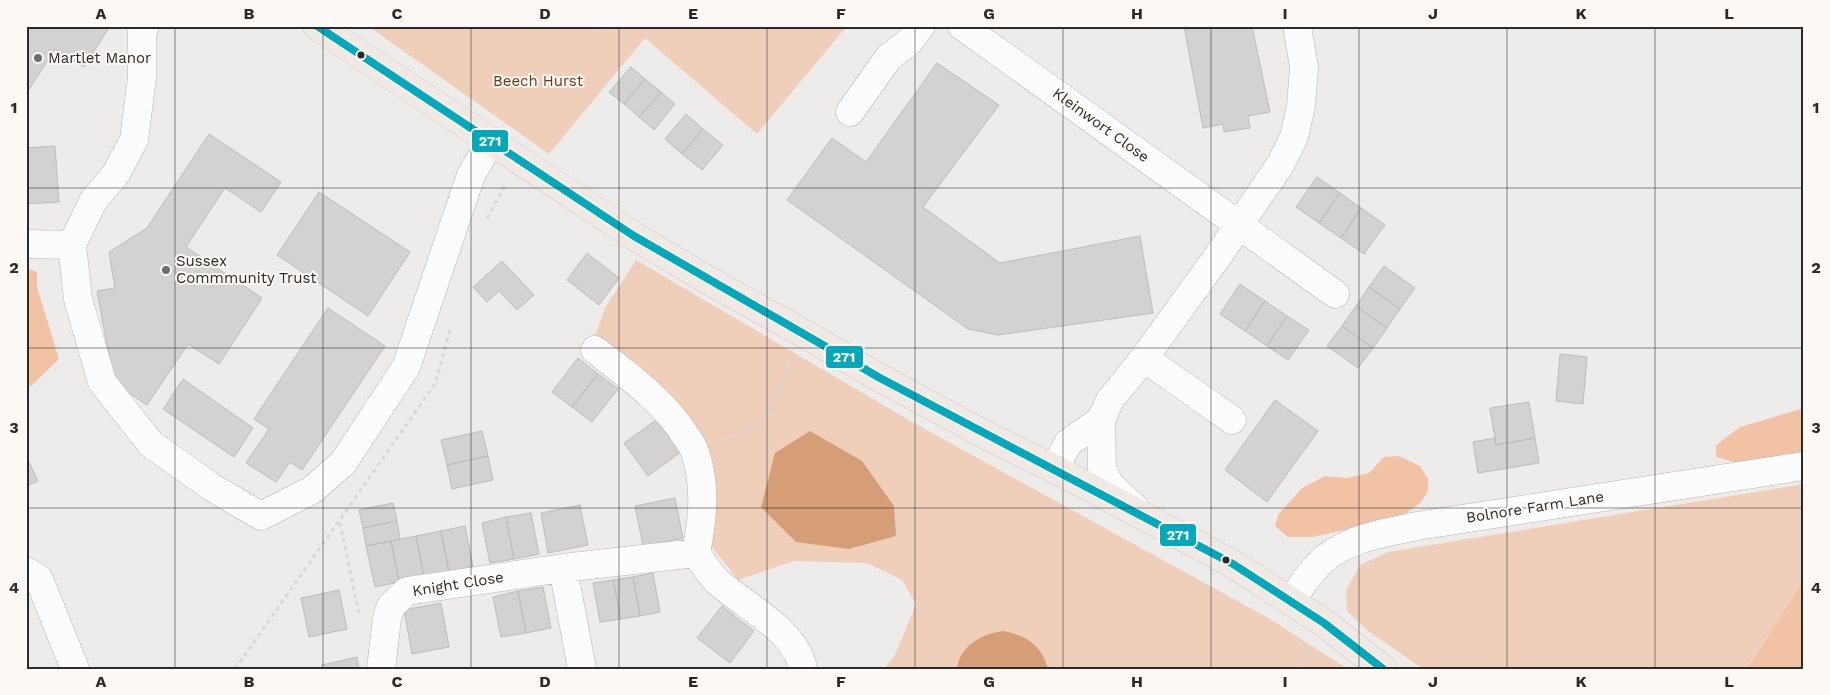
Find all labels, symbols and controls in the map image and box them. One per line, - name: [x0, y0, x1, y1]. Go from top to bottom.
- text: A: [96, 4, 107, 23]
- text: B: [244, 4, 255, 23]
- text: C: [392, 4, 403, 23]
- text: D: [539, 4, 551, 23]
- text: E: [688, 4, 698, 23]
- text: F: [836, 4, 846, 23]
- text: G: [983, 4, 995, 23]
- text: H: [1131, 4, 1143, 23]
- text: I: [1282, 4, 1288, 23]
- text: J: [1428, 4, 1438, 23]
- text: K: [1575, 4, 1587, 23]
- text: L: [1724, 4, 1734, 23]
- place label: Martlet Manor: [48, 49, 151, 67]
- unlabelled marker: [356, 50, 366, 60]
- marker: Martlet Manor: [32, 52, 44, 64]
- park label: Beech Hurst: [493, 72, 584, 90]
- street label: Kleinwort Close: [1049, 84, 1153, 166]
- text: 1: [11, 98, 17, 117]
- text: 1: [1813, 98, 1819, 117]
- line badge: 271: [471, 129, 509, 153]
- text: 271: [479, 133, 501, 149]
- place label: Sussex Commmunity Trust: [176, 252, 317, 287]
- text: 2: [9, 258, 19, 277]
- text: 2: [1811, 258, 1821, 277]
- marker: Sussex Commmunity Trust: [160, 264, 172, 276]
- line badge: 271: [825, 345, 864, 369]
- text: 271: [833, 349, 855, 365]
- text: 3: [9, 418, 19, 437]
- text: 3: [1811, 418, 1821, 437]
- street label: Bolnore Farm Lane: [1465, 487, 1605, 527]
- line badge: 271: [1159, 523, 1197, 547]
- text: 271: [1167, 527, 1189, 543]
- unlabelled marker: [1221, 555, 1231, 565]
- street label: Knight Close: [411, 568, 505, 600]
- text: 4: [9, 578, 19, 597]
- text: 4: [1811, 578, 1821, 597]
- text: A: [96, 672, 107, 691]
- text: B: [244, 672, 255, 691]
- text: C: [392, 672, 403, 691]
- text: D: [539, 672, 551, 691]
- text: E: [688, 672, 698, 691]
- text: F: [836, 672, 846, 691]
- text: G: [983, 672, 995, 691]
- text: H: [1131, 672, 1143, 691]
- text: I: [1282, 672, 1288, 691]
- text: J: [1428, 672, 1438, 691]
- text: K: [1575, 672, 1587, 691]
- text: L: [1724, 672, 1734, 691]

